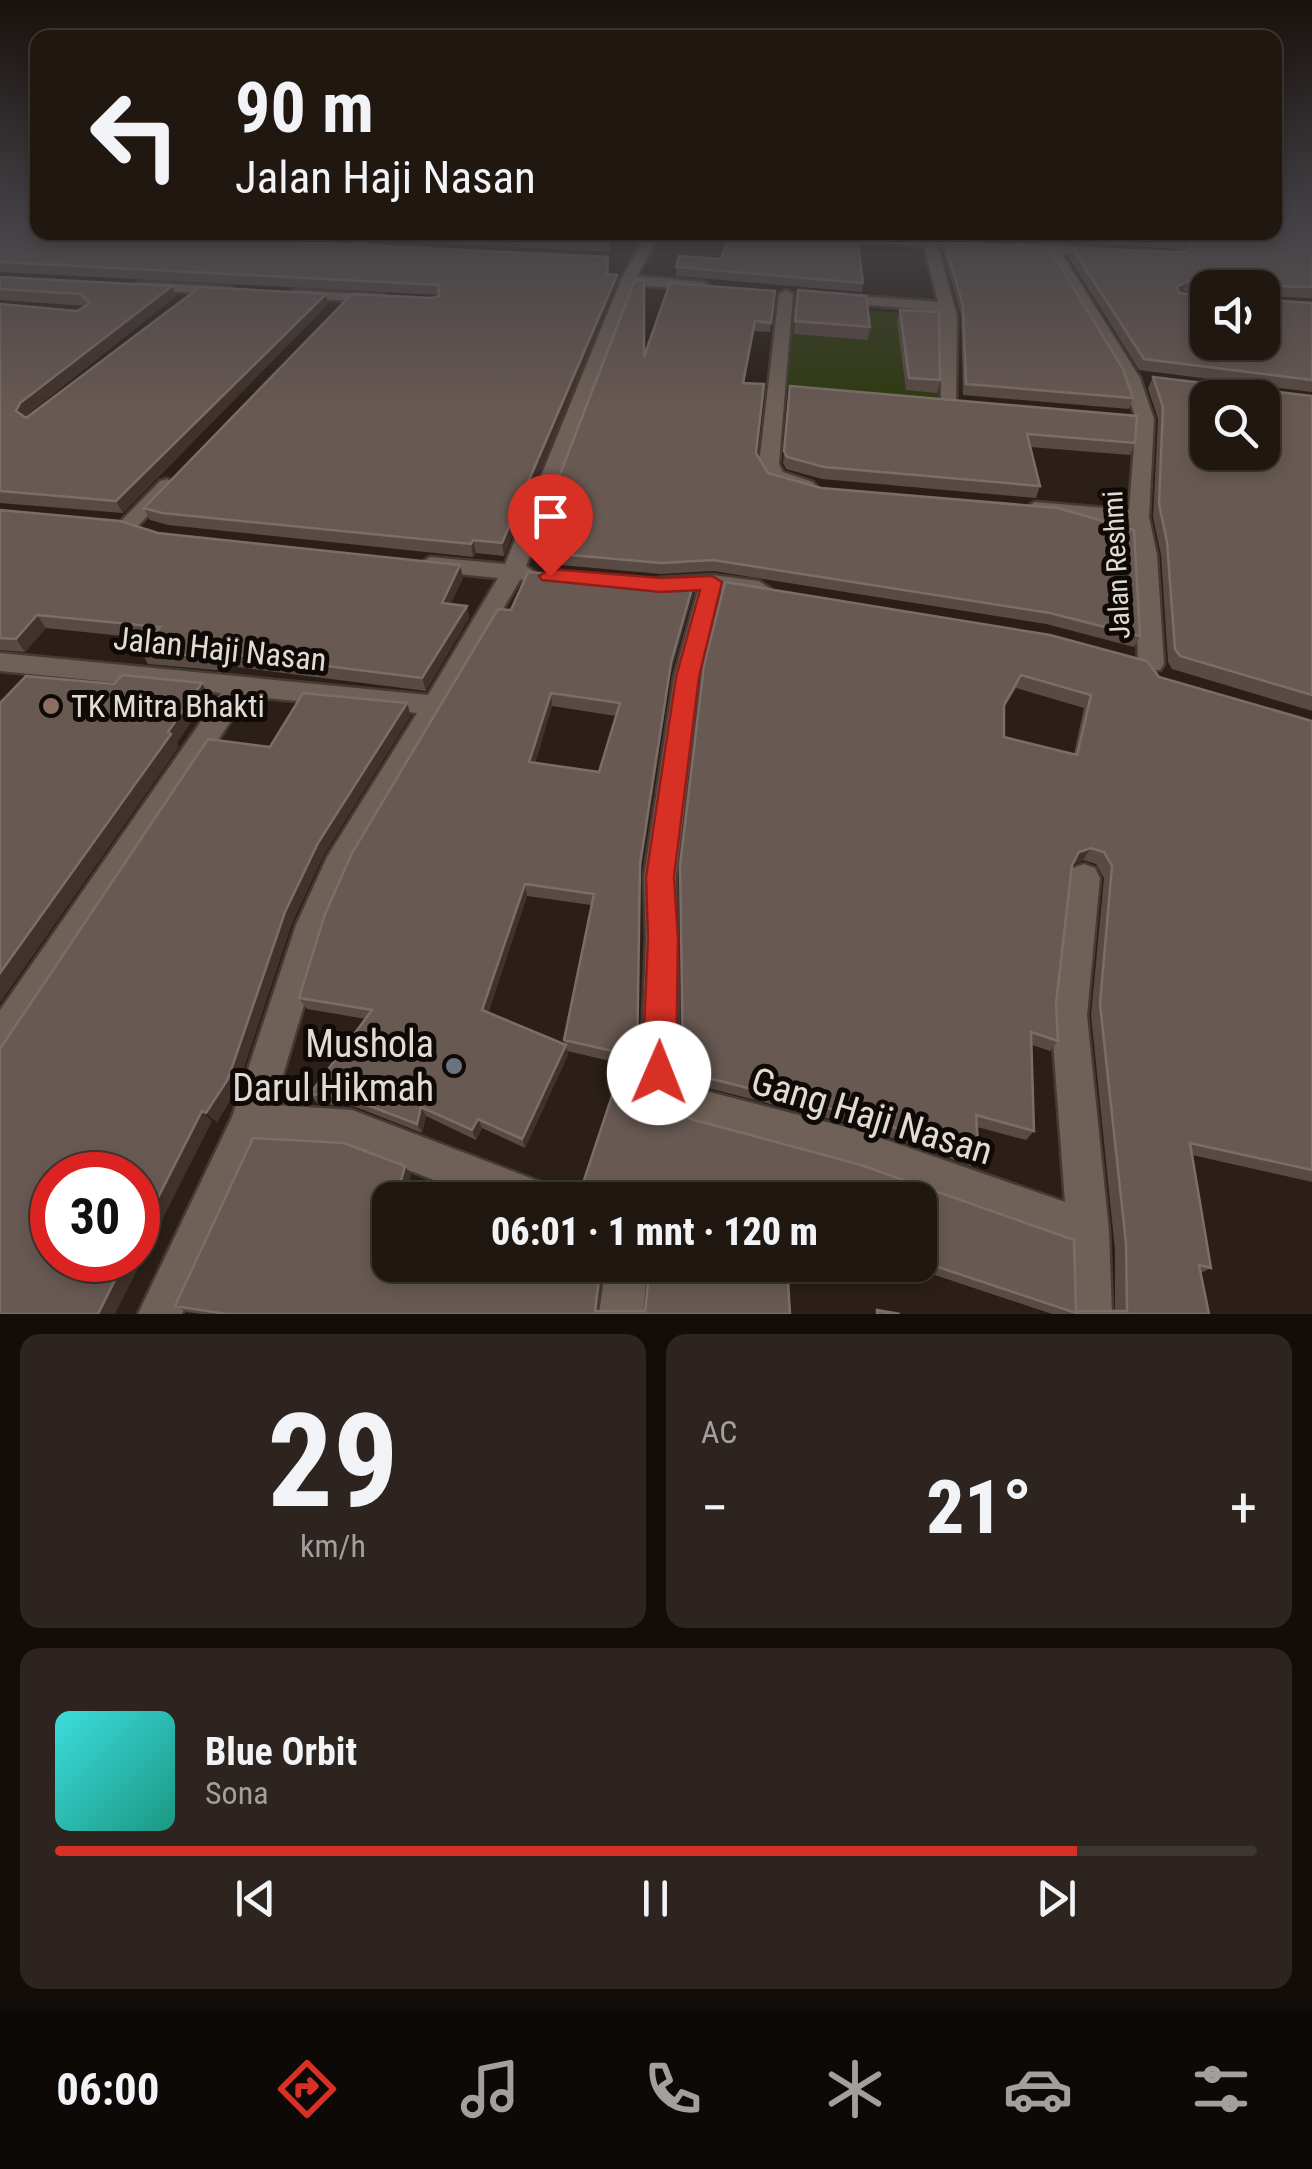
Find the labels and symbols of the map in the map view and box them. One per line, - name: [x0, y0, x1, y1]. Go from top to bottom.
- pin: [508, 474, 593, 577]
- street label: Jalan Reshmi: [1096, 490, 1137, 640]
- street label: Jalan Haji Nasan: [112, 619, 328, 679]
- place label: TK Mitra Bhakti: [71, 687, 265, 725]
- marker: TK Mitra Bhakti: [40, 695, 62, 717]
- position arrow: [607, 1021, 711, 1125]
- place label: Mushola Darul Hikmah: [232, 1022, 434, 1110]
- marker: Mushola Darul Hikmah: [443, 1055, 465, 1077]
- street label: Gang Haji Nasan: [746, 1058, 998, 1174]
- speed limit sign: 30: [30, 1152, 160, 1282]

